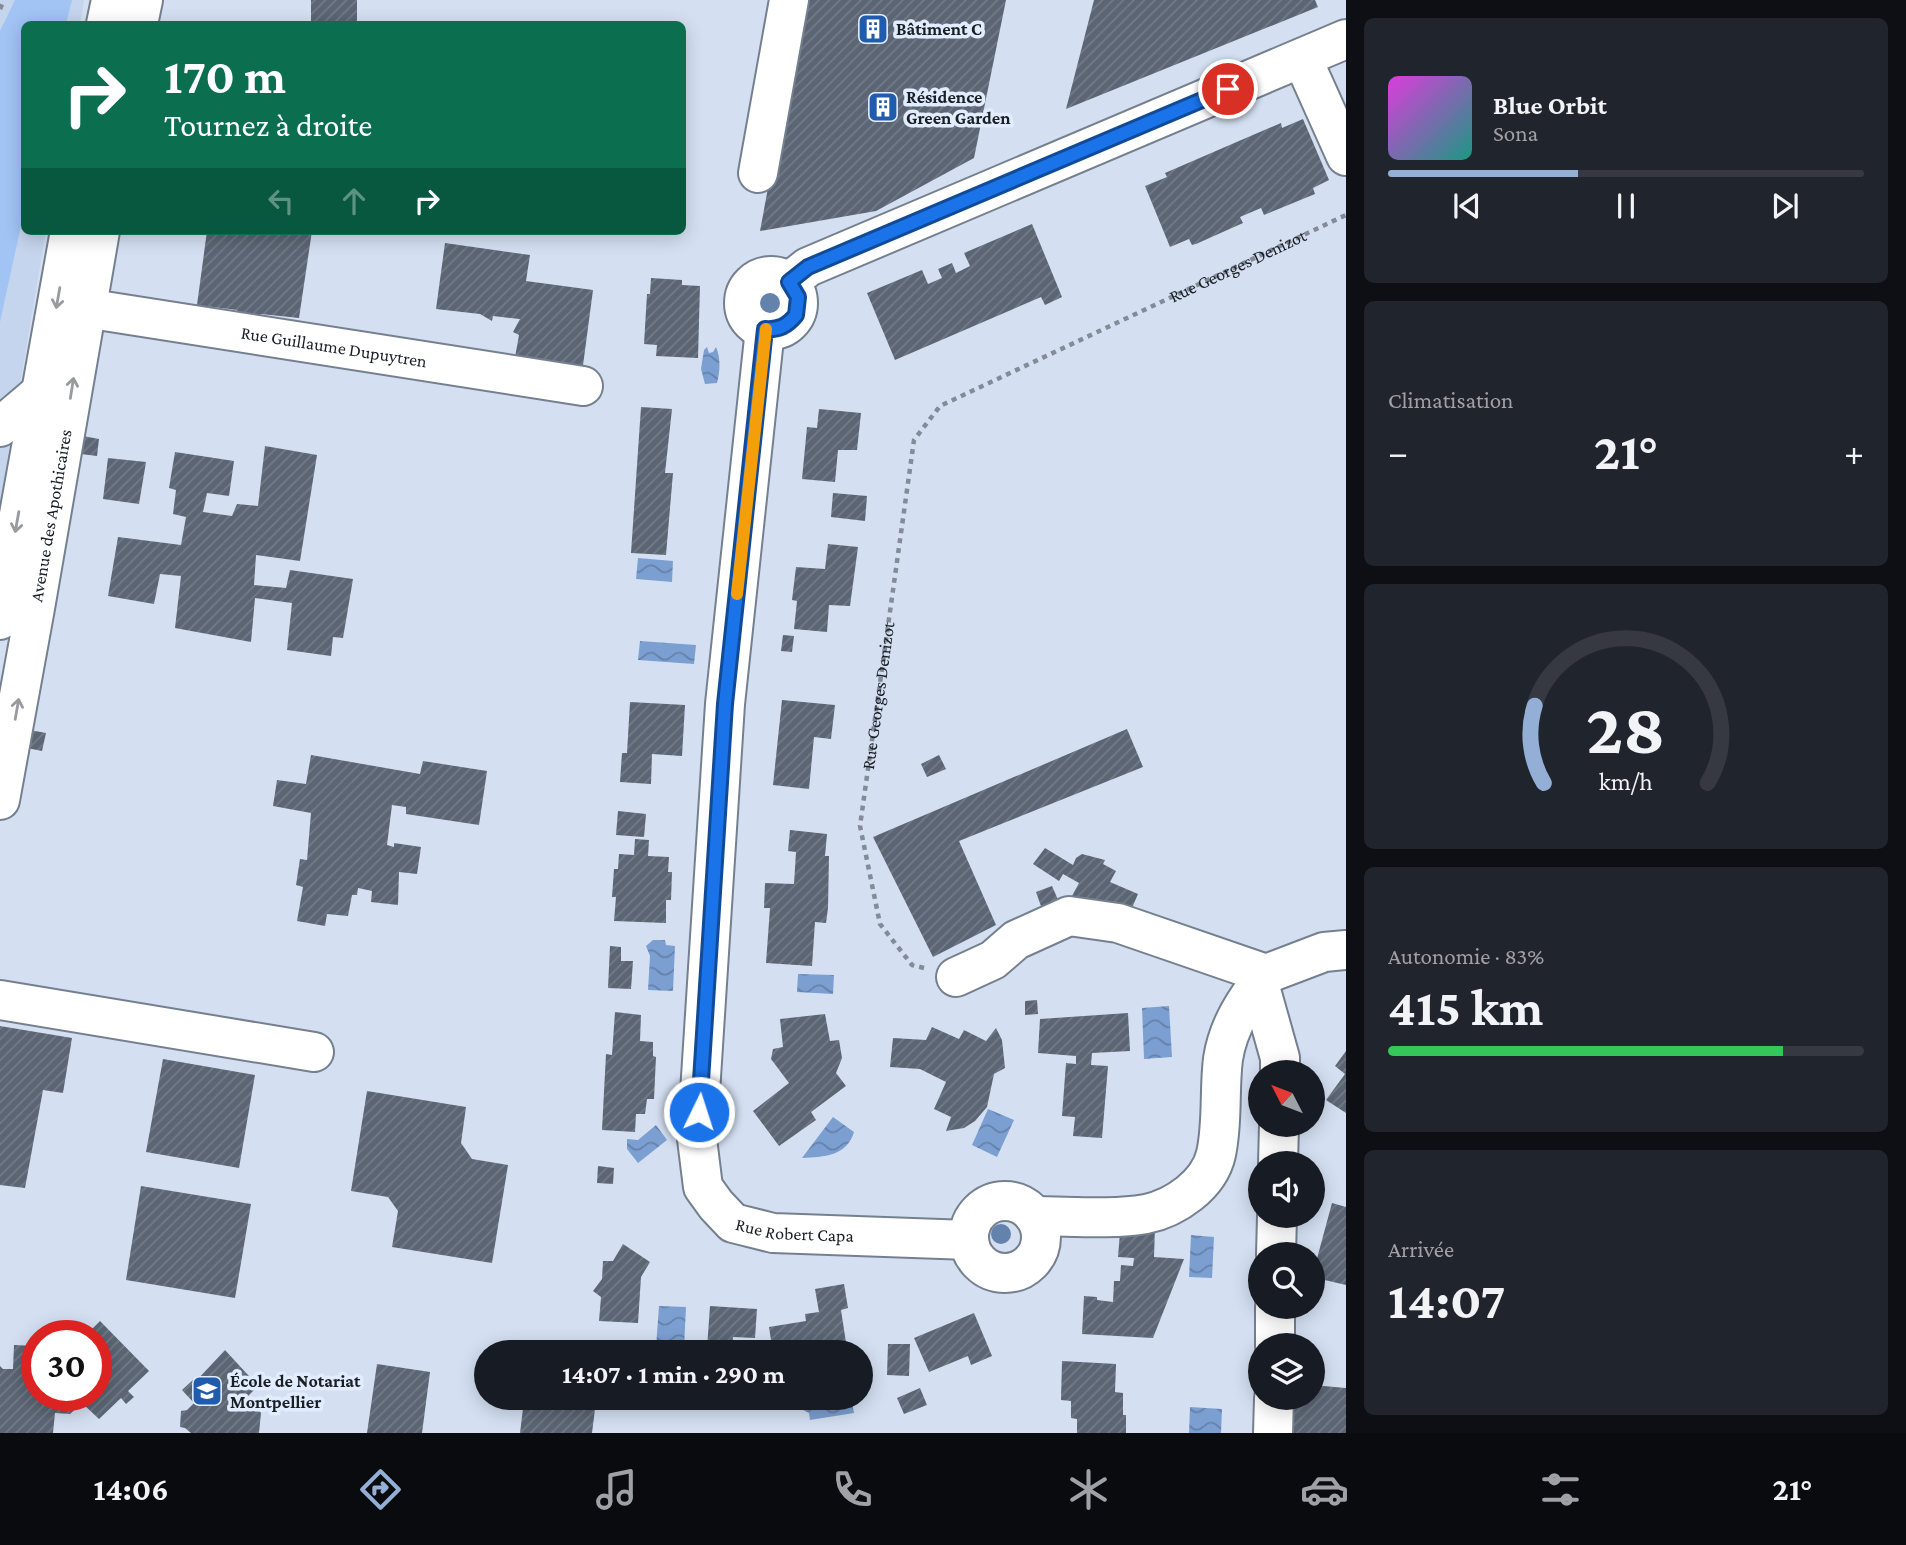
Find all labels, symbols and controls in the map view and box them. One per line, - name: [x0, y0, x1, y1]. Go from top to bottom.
- building icon: Bâtiment C: [856, 12, 890, 46]
- place label: Bâtiment C: [896, 19, 982, 39]
- icon: right: [49, 49, 140, 140]
- text: 170 m: [164, 49, 286, 104]
- pin: [1198, 59, 1258, 119]
- icon: arrive: [1209, 70, 1247, 108]
- place label: Résidence Green Garden: [906, 87, 1011, 128]
- building icon: Résidence Green Garden: [866, 90, 900, 124]
- text: Blue Orbit: [1493, 91, 1607, 120]
- text: Tournez à droite: [164, 107, 372, 143]
- text: Sona: [1493, 120, 1538, 146]
- icon: left: [262, 182, 300, 220]
- icon: ahead: [335, 182, 373, 220]
- icon: right: [408, 182, 446, 220]
- icon: previous: [1448, 187, 1486, 225]
- icon: pause: [1607, 187, 1645, 225]
- icon: next: [1766, 187, 1804, 225]
- street label: Rue Georges Denizot: [1166, 225, 1310, 307]
- one-way arrow: [51, 286, 64, 309]
- street label: Rue Guillaume Dupuytren: [240, 323, 429, 371]
- one-way arrow: [66, 377, 79, 400]
- text: Climatisation: [1388, 387, 1513, 413]
- text: 21°: [1594, 422, 1658, 480]
- street label: Avenue des Apothicaires: [26, 428, 76, 603]
- text: −: [1388, 431, 1408, 473]
- text: +: [1844, 431, 1864, 473]
- one-way arrow: [10, 510, 23, 533]
- street label: Rue Georges Denizot: [858, 620, 899, 771]
- text: 28: [1586, 688, 1666, 769]
- one-way arrow: [10, 698, 24, 721]
- text: km/h: [1599, 767, 1653, 794]
- text: Autonomie · 83%: [1388, 943, 1544, 969]
- text: 415 km: [1388, 978, 1543, 1036]
- north arrow: [1248, 1060, 1325, 1138]
- map controls: [1248, 1060, 1325, 1410]
- position arrow: [662, 1075, 736, 1149]
- button: sound: [1248, 1151, 1325, 1228]
- street label: Rue Robert Capa: [734, 1214, 854, 1246]
- text: Arrivée: [1388, 1236, 1454, 1262]
- button: search: [1248, 1242, 1325, 1319]
- text: 14:07: [1388, 1271, 1505, 1329]
- speed limit sign: 30: [21, 1320, 112, 1411]
- button: layers: [1248, 1333, 1325, 1410]
- text: 14:07 · 1 min · 290 m: [562, 1360, 785, 1389]
- place label: École de Notariat Montpellier: [230, 1371, 361, 1412]
- school or university icon: École de Notariat Montpellier: [190, 1374, 224, 1408]
- icon: directions: [356, 1465, 405, 1514]
- icon: music: [592, 1465, 641, 1514]
- icon: phone: [828, 1465, 877, 1514]
- icon: climate: [1064, 1465, 1113, 1514]
- icon: car: [1300, 1465, 1349, 1514]
- icon: filters: [1536, 1465, 1585, 1514]
- text: 14:06: [94, 1471, 169, 1507]
- text: 21°: [1773, 1471, 1812, 1507]

